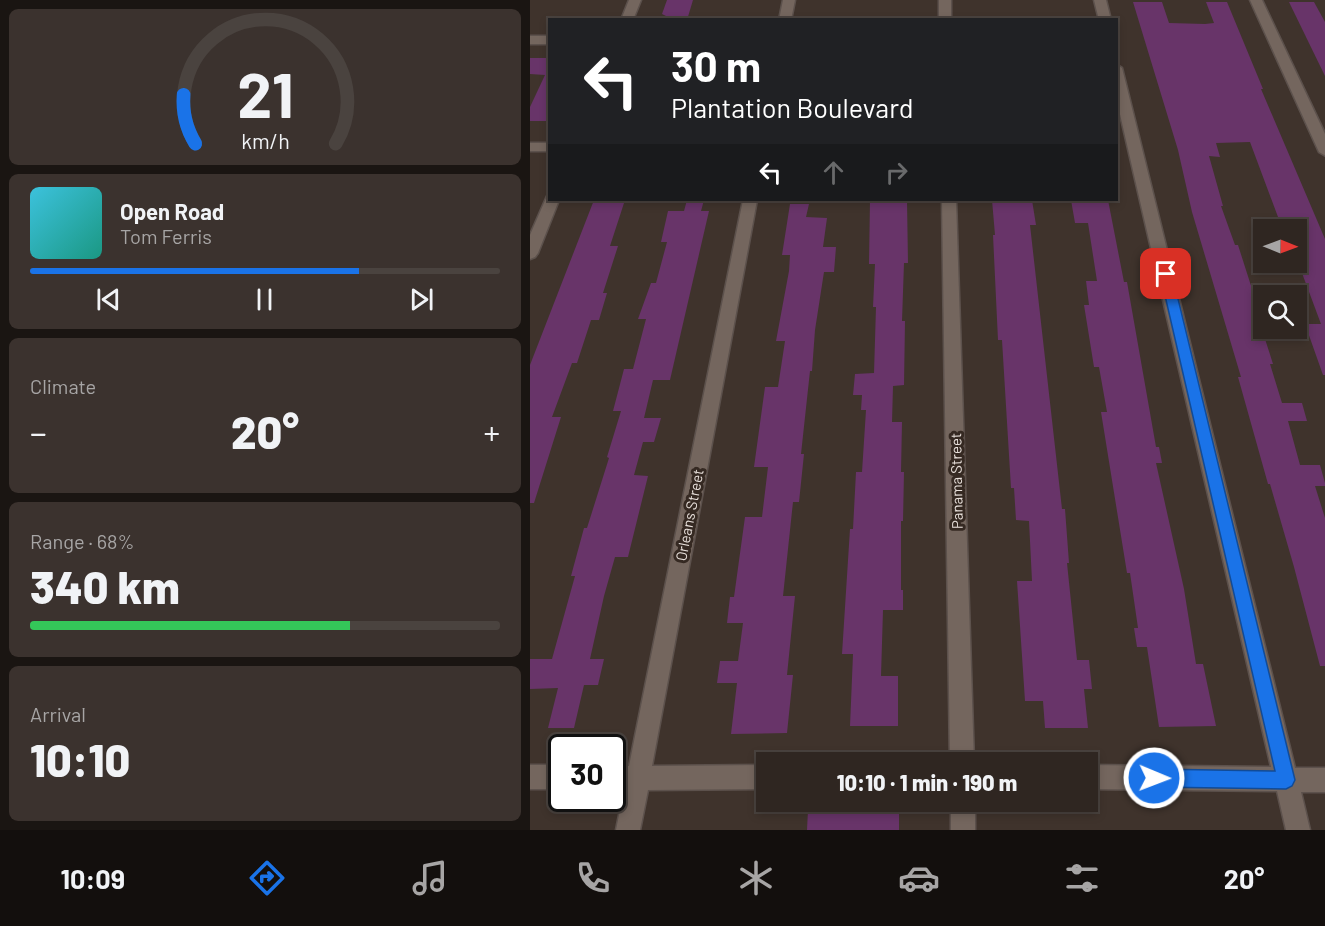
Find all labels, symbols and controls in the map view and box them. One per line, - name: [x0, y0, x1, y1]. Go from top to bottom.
- text: 30 m: [671, 40, 761, 90]
- icon: left: [572, 42, 650, 120]
- text: 21: [237, 56, 293, 130]
- text: Plantation Boulevard: [671, 91, 914, 123]
- text: km/h: [241, 128, 289, 153]
- icon: left: [754, 156, 787, 189]
- icon: ahead: [817, 156, 850, 189]
- icon: right: [880, 156, 913, 189]
- text: Open Road: [120, 198, 224, 224]
- north arrow: [1253, 219, 1307, 273]
- map controls: [1253, 219, 1307, 339]
- text: Tom Ferris: [120, 224, 212, 248]
- pin: [1140, 248, 1191, 299]
- icon: arrive: [1149, 257, 1182, 290]
- icon: previous: [92, 283, 125, 316]
- icon: pause: [248, 283, 281, 316]
- icon: next: [405, 283, 438, 316]
- button: search: [1253, 285, 1307, 339]
- text: Climate: [30, 374, 96, 398]
- text: 20°: [231, 404, 299, 458]
- text: −: [30, 412, 47, 452]
- text: +: [484, 412, 500, 452]
- street label: Panama Street: [946, 433, 966, 529]
- street label: Orleans Street: [671, 468, 707, 562]
- text: Range · 68%: [30, 529, 134, 553]
- text: 340 km: [30, 559, 180, 613]
- text: Arrival: [30, 702, 86, 726]
- text: 10:10: [30, 732, 130, 786]
- speed limit sign: 30: [548, 734, 626, 812]
- position arrow: [1122, 746, 1186, 810]
- text: 10:10 · 1 min · 190 m: [837, 769, 1017, 795]
- icon: directions: [246, 857, 288, 899]
- icon: music: [409, 857, 451, 899]
- icon: phone: [572, 857, 614, 899]
- icon: climate: [735, 857, 777, 899]
- icon: car: [898, 857, 940, 899]
- icon: filters: [1061, 857, 1103, 899]
- text: 10:09: [60, 862, 125, 894]
- text: 20°: [1224, 862, 1264, 894]

